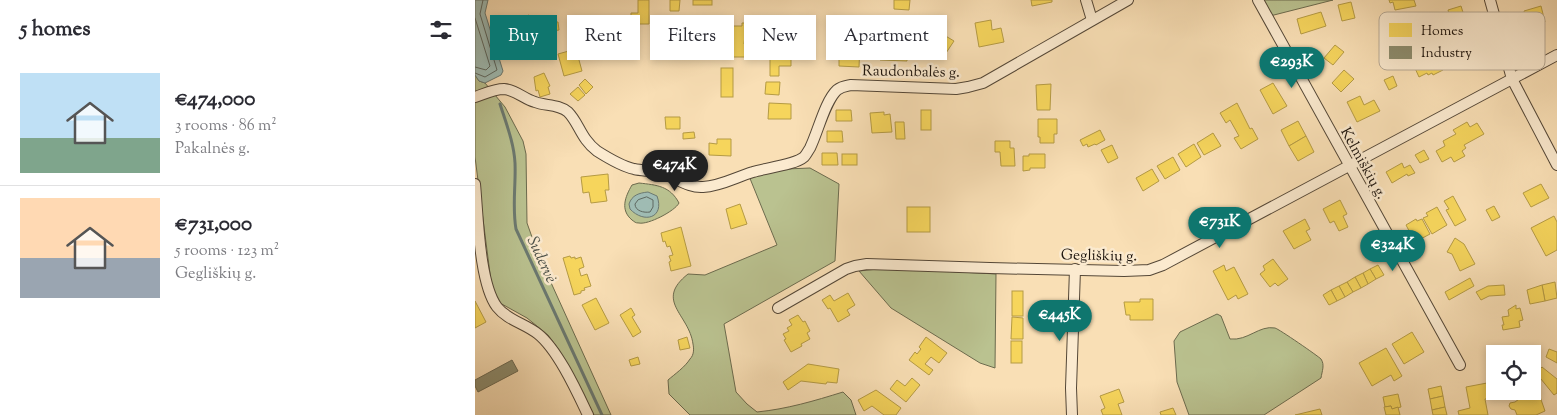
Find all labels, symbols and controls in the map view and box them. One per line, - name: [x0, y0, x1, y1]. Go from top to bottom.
- legend: [1379, 12, 1545, 70]
- text: 5 homes: [20, 15, 90, 45]
- chip: Buy: [490, 15, 557, 60]
- chip: Rent: [567, 15, 640, 60]
- chip: Filters: [650, 15, 734, 60]
- chip: New: [744, 15, 816, 60]
- chip: Apartment: [826, 15, 947, 60]
- icon: filters: [427, 16, 455, 44]
- text: Homes: [1421, 22, 1463, 42]
- text: Industry: [1421, 44, 1472, 64]
- pin: €293K: [1257, 46, 1327, 89]
- text: €293K: [1271, 51, 1313, 74]
- street label: Raudonbalės g.: [862, 61, 960, 84]
- text: €474,000: [175, 85, 255, 115]
- icon: home: [60, 93, 120, 153]
- text: 3 rooms · 86 m²: [175, 115, 277, 138]
- street label: Kelmiškių g.: [1334, 124, 1391, 203]
- text: Pakalnės g.: [175, 138, 250, 161]
- pin: €474K: [640, 150, 710, 192]
- text: €474K: [653, 154, 697, 177]
- pin: €731K: [1185, 206, 1255, 249]
- text: €731,000: [175, 210, 252, 240]
- text: €731K: [1199, 211, 1241, 234]
- icon: home: [60, 218, 120, 278]
- pin: €324K: [1358, 230, 1428, 272]
- water label: Sudervė: [520, 233, 562, 287]
- text: €324K: [1371, 234, 1415, 257]
- text: 5 rooms · 123 m²: [175, 240, 279, 263]
- street label: Gegliškių g.: [1061, 245, 1137, 268]
- text: Gegliškių g.: [175, 263, 256, 286]
- pin: €445K: [1025, 300, 1095, 342]
- text: €445K: [1039, 304, 1081, 327]
- map controls: [1486, 345, 1541, 400]
- button: locate: [1486, 345, 1541, 400]

